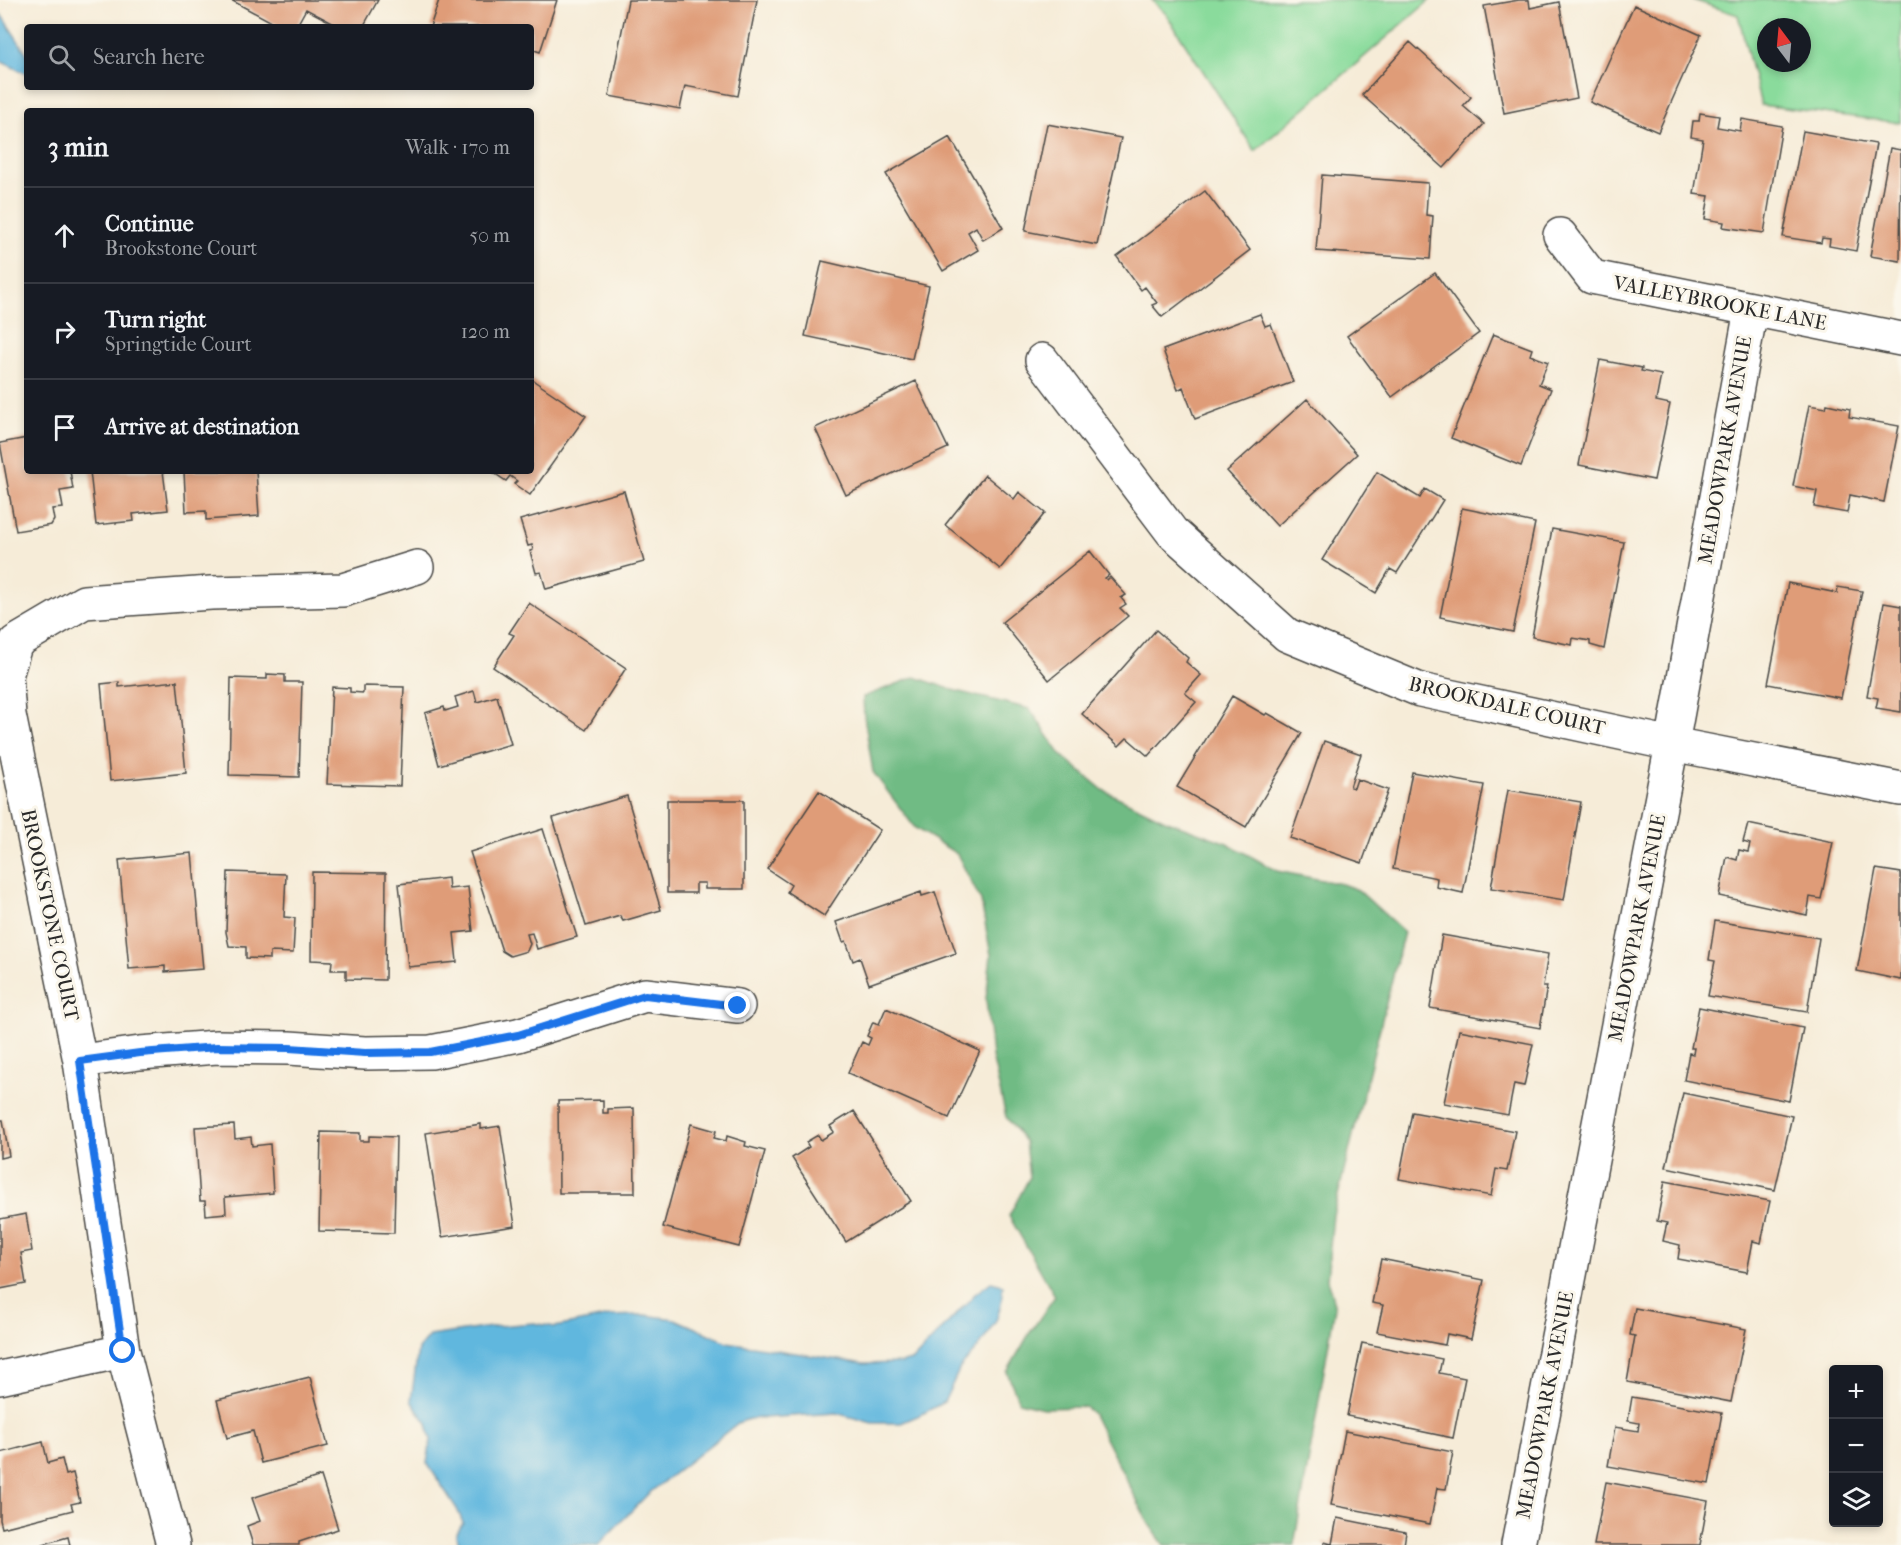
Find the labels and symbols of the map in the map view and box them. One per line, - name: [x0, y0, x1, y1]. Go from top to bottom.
- north arrow: [1757, 18, 1811, 72]
- street label: VALLEYBROOKE LANE: [1610, 271, 1829, 335]
- street label: MEADOWPARK AVENUE: [1694, 334, 1756, 566]
- street label: BROOKDALE COURT: [1406, 672, 1608, 740]
- street label: BROOKSTONE COURT: [16, 807, 84, 1023]
- street label: MEADOWPARK AVENUE: [1604, 812, 1670, 1044]
- route end: [724, 992, 750, 1018]
- street label: MEADOWPARK AVENUE: [1512, 1289, 1578, 1521]
- route start: [109, 1337, 135, 1363]

